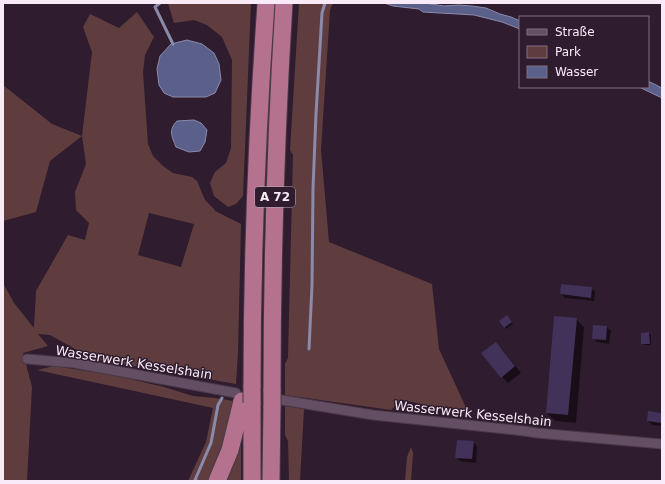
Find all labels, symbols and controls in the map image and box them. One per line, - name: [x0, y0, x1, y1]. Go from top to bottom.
- legend: [519, 16, 649, 88]
- text: Straße: [555, 25, 595, 39]
- text: Park: [555, 45, 581, 59]
- text: Wasser: [555, 65, 598, 79]
- road number: A 72: [255, 187, 295, 207]
- street label: Wasserwerk Kesselshain: [55, 343, 213, 382]
- street label: Wasserwerk Kesselshain: [393, 398, 552, 429]

